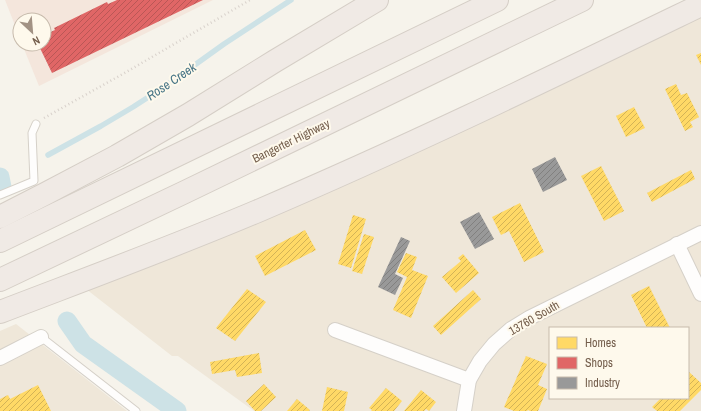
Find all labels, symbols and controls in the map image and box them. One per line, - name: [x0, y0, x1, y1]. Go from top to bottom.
- north arrow: [12, 12, 52, 52]
- text: N: [30, 33, 42, 49]
- water label: Rose Creek: [143, 58, 200, 104]
- street label: Bangerter Highway: [250, 115, 332, 167]
- street label: 13760 South: [506, 297, 562, 339]
- legend: [549, 327, 689, 399]
- text: Homes: [585, 335, 616, 351]
- text: Shops: [585, 355, 613, 371]
- text: Industry: [585, 375, 620, 391]

